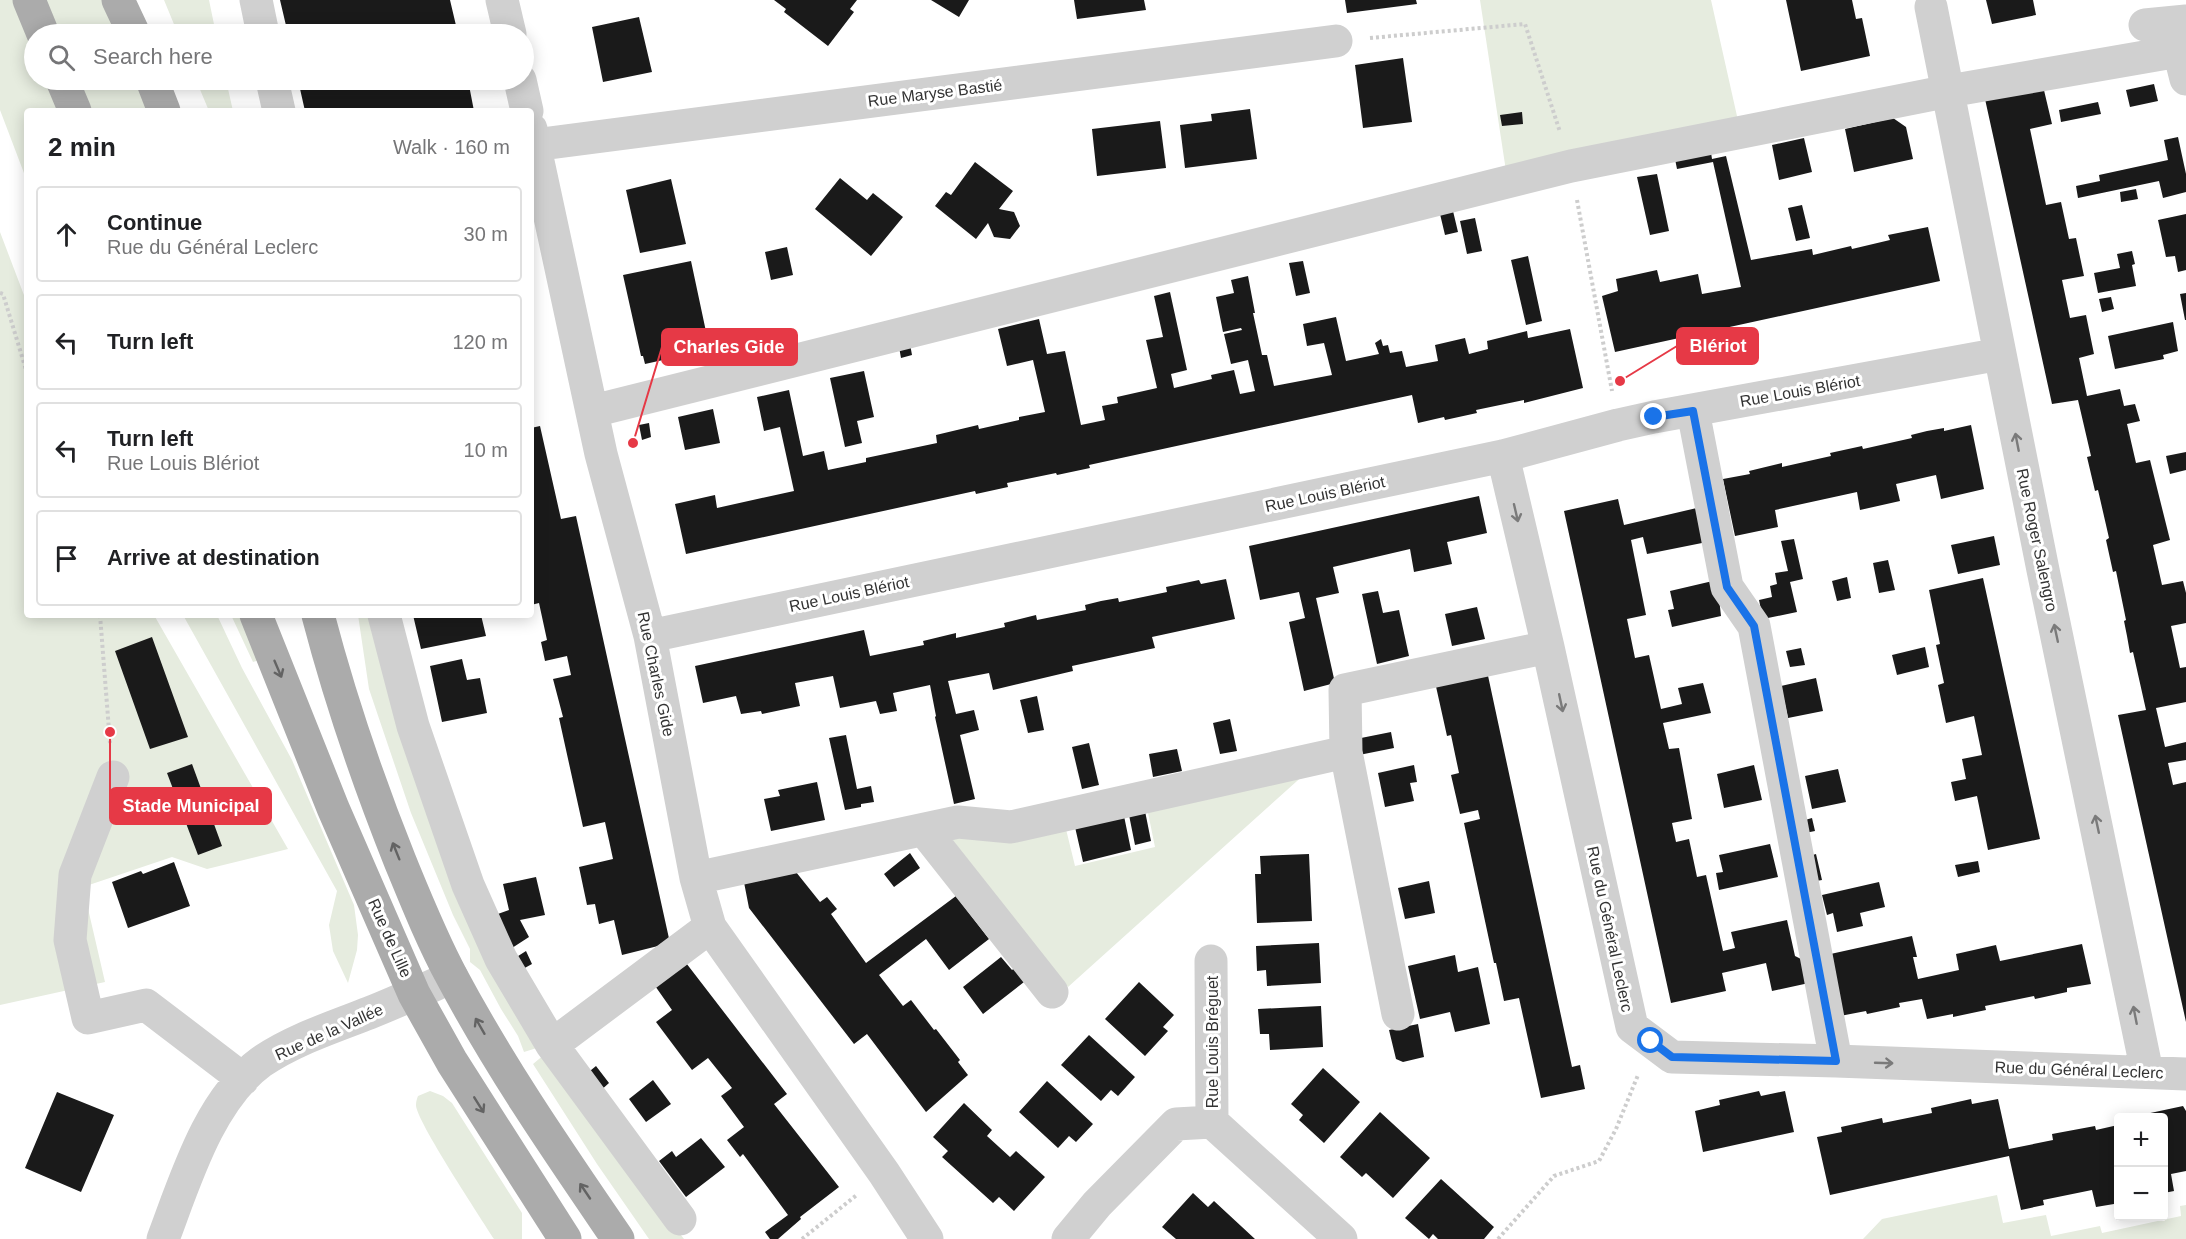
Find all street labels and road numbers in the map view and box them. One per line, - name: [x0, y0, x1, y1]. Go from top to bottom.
- street label: Rue Maryse Bastié: [867, 76, 1003, 110]
- street label: Rue Louis Blériot: [1739, 372, 1862, 410]
- street label: Rue Roger Salengro: [2014, 467, 2060, 613]
- street label: Rue Louis Blériot: [1264, 473, 1387, 515]
- street label: Rue Louis Blériot: [788, 573, 911, 615]
- street label: Rue Charles Gide: [634, 610, 678, 738]
- street label: Rue du Général Leclerc: [1584, 845, 1636, 1013]
- street label: Rue de Lille: [365, 896, 415, 980]
- street label: Rue Louis Bréguet: [1204, 975, 1221, 1108]
- street label: Rue de la Vallée: [272, 1001, 386, 1063]
- street label: Rue du Général Leclerc: [1994, 1059, 2164, 1081]

